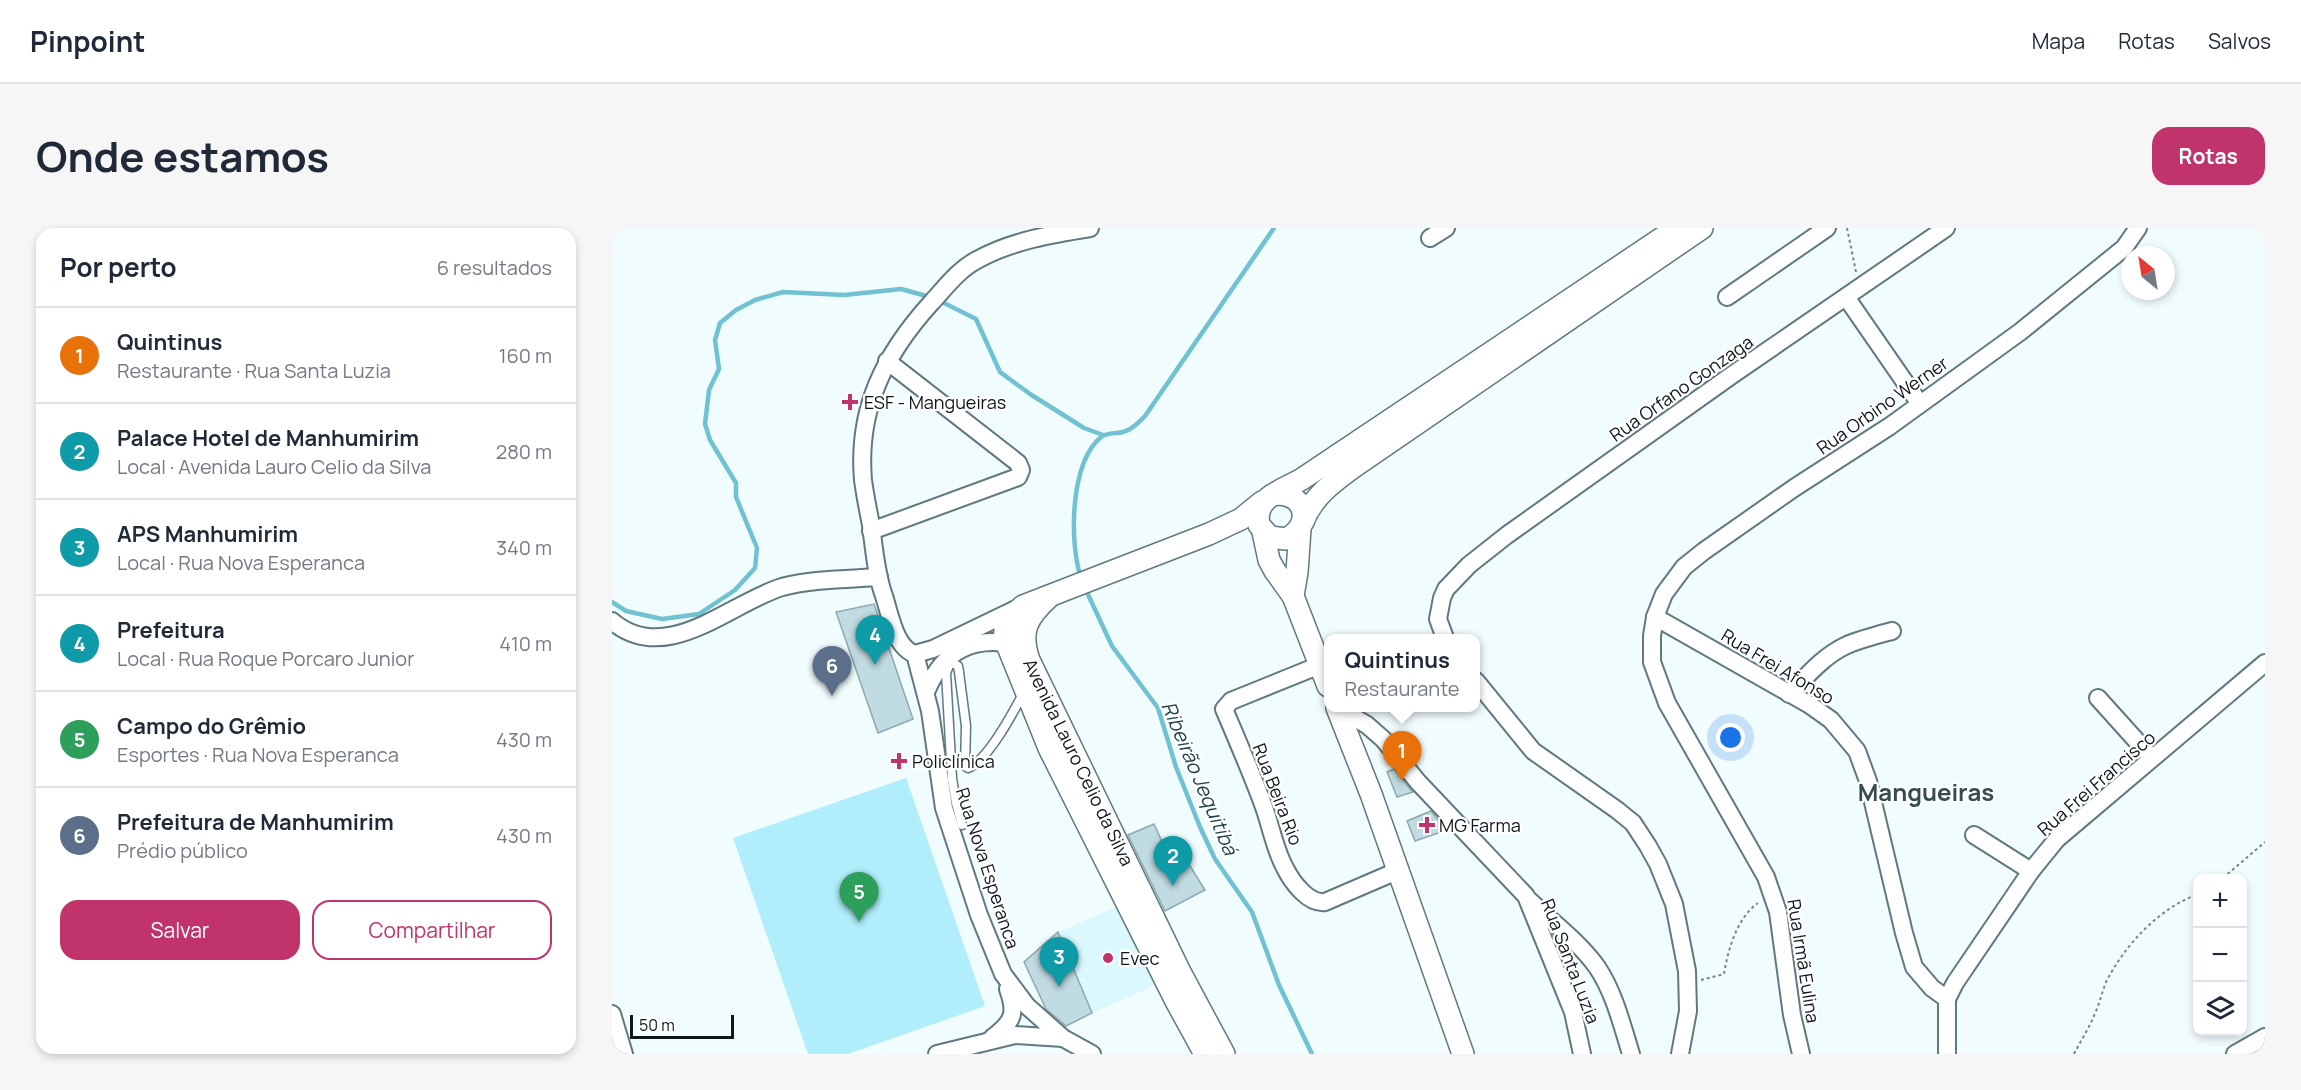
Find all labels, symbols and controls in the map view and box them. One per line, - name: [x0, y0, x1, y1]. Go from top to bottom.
- text: Pinpoint: [30, 22, 145, 60]
- text: Mapa: [2032, 27, 2085, 55]
- text: Rotas: [2118, 27, 2175, 55]
- text: Salvos: [2208, 27, 2271, 55]
- text: Onde estamos: [36, 127, 329, 185]
- button: Rotas: [2152, 127, 2265, 185]
- north arrow: [2121, 246, 2175, 300]
- text: Por perto: [60, 249, 177, 285]
- text: 6 resultados: [437, 254, 552, 281]
- text: Quintinus: [117, 327, 222, 357]
- street label: Rua Orfano Gonzaga: [1605, 329, 1757, 447]
- text: 1: [75, 342, 84, 369]
- text: 160 m: [499, 342, 552, 369]
- street label: Rua Orbino Werner: [1812, 350, 1953, 459]
- text: Restaurante · Rua Santa Luzia: [117, 357, 391, 384]
- place label: ESF - Mangueiras: [864, 390, 1006, 414]
- marker: ESF - Mangueiras: [841, 393, 859, 411]
- text: Palace Hotel de Manhumirim: [117, 423, 419, 453]
- text: 2: [74, 438, 85, 465]
- text: 280 m: [496, 438, 552, 465]
- text: Local · Avenida Lauro Celio da Silva: [117, 453, 431, 480]
- text: APS Manhumirim: [117, 519, 298, 549]
- text: 3: [74, 534, 85, 561]
- text: 340 m: [496, 534, 552, 561]
- text: Local · Rua Nova Esperanca: [117, 549, 365, 576]
- text: Prefeitura: [117, 615, 225, 645]
- pin: 4: [856, 616, 894, 665]
- street label: Rua Frei Afonso: [1717, 623, 1839, 709]
- text: 4: [73, 630, 86, 657]
- text: 410 m: [499, 630, 552, 657]
- popup: [1324, 634, 1480, 712]
- text: Local · Rua Roque Porcaro Junior: [117, 645, 414, 672]
- text: Quintinus: [1345, 645, 1450, 675]
- pin: 6: [812, 646, 852, 696]
- street label: Avenida Lauro Celio da Silva: [1018, 654, 1140, 870]
- text: Restaurante: [1345, 675, 1459, 702]
- water label: Ribeirão Jequitibá: [1155, 697, 1245, 860]
- text: Campo do Grêmio: [117, 711, 306, 741]
- your location: [1716, 723, 1745, 752]
- street label: Rua Frei Francisco: [2032, 725, 2160, 841]
- text: 5: [74, 726, 85, 753]
- text: 430 m: [496, 726, 552, 753]
- pin: 1: [1382, 732, 1422, 781]
- street label: Rua Beira Rio: [1248, 740, 1308, 848]
- text: Esportes · Rua Nova Esperanca: [117, 741, 399, 768]
- place label: Policlínica: [912, 749, 995, 773]
- marker: Policlínica: [890, 752, 908, 770]
- district label: Mangueiras: [1858, 775, 1994, 808]
- street label: Rua Nova Esperanca: [951, 784, 1025, 952]
- text: Prefeitura de Manhumirim: [117, 807, 394, 837]
- place label: MG Farma: [1439, 813, 1521, 837]
- marker: MG Farma: [1420, 818, 1434, 832]
- text: 6: [73, 822, 86, 849]
- text: 430 m: [496, 822, 552, 849]
- pin: 2: [1154, 836, 1192, 886]
- text: Prédio público: [117, 837, 248, 864]
- pin: 5: [840, 872, 878, 922]
- map controls: [2193, 874, 2247, 1036]
- button: +: [2193, 874, 2247, 928]
- street label: Rua Santa Luzia: [1536, 895, 1606, 1027]
- street label: Rua Irmã Eulina: [1782, 897, 1826, 1025]
- button: Salvar: [60, 900, 300, 960]
- button: Compartilhar: [312, 900, 552, 960]
- button: −: [2193, 928, 2247, 982]
- pin: 3: [1040, 938, 1078, 987]
- place label: Evec: [1120, 946, 1160, 970]
- marker: Evec: [1101, 951, 1115, 965]
- button: layers: [2193, 982, 2247, 1036]
- scale bar: [630, 1012, 734, 1040]
- text: 50 m: [639, 1014, 675, 1036]

